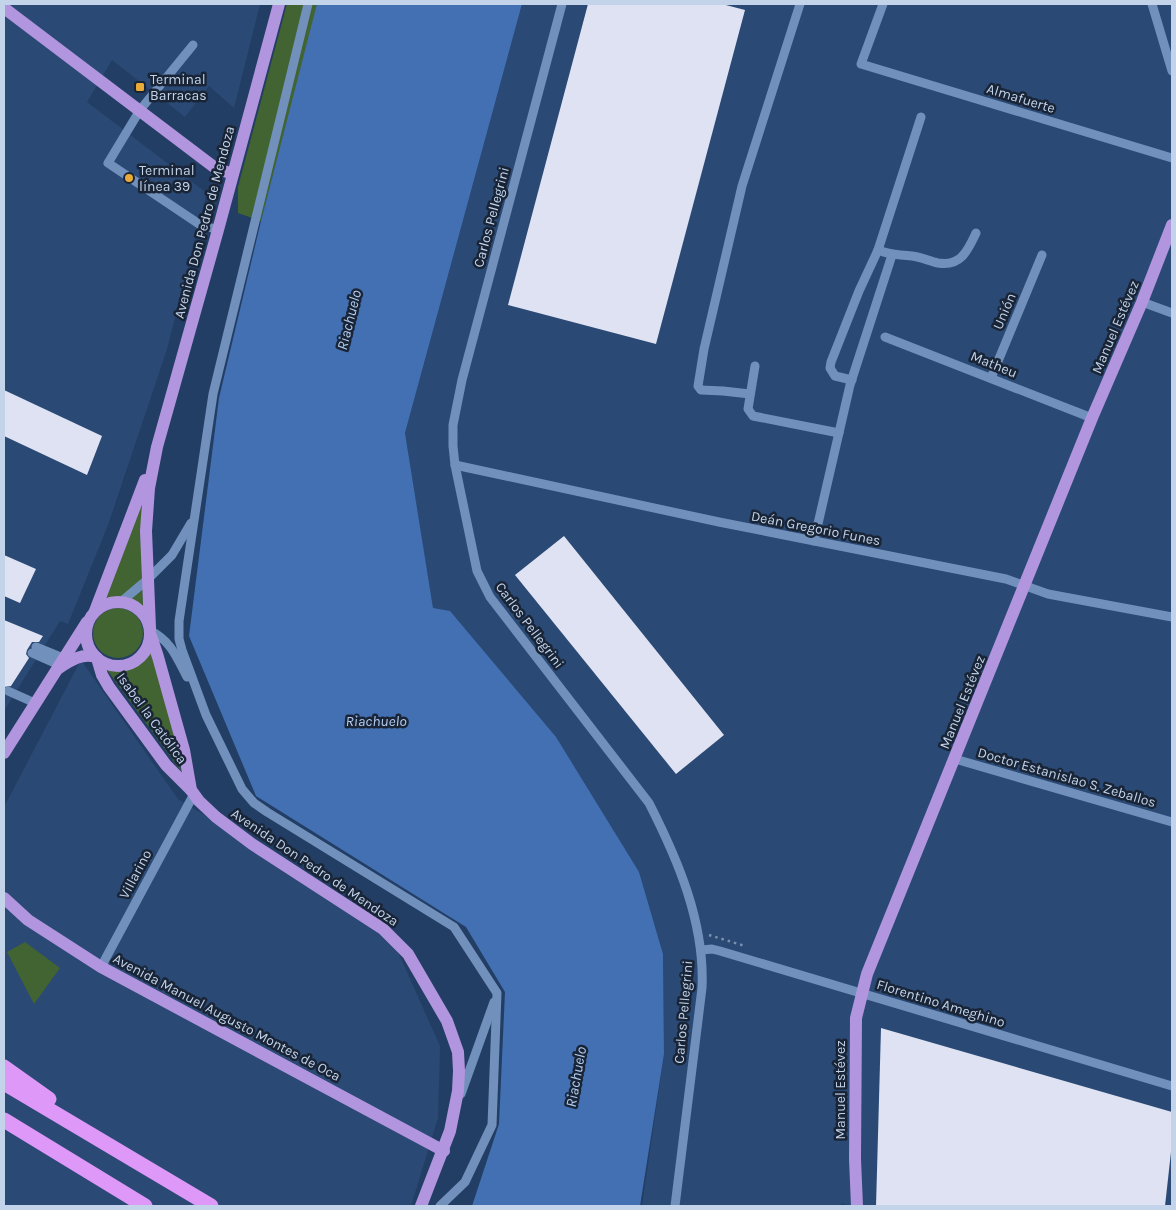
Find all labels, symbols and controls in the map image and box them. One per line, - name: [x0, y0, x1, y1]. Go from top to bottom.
- place label: Terminal Barracas: [150, 71, 207, 104]
- street label: Almafuerte: [985, 80, 1057, 117]
- marker: Terminal Barracas: [134, 81, 146, 93]
- street label: Avenida Don Pedro de Mendoza: [171, 124, 238, 320]
- place label: Terminal línea 39: [139, 162, 195, 195]
- street label: Carlos Pellegrini: [470, 165, 513, 269]
- marker: Terminal línea 39: [123, 172, 135, 184]
- street label: Manuel Estévez: [1088, 278, 1143, 376]
- water label: Riachuelo: [333, 287, 365, 352]
- street label: Unión: [989, 290, 1020, 332]
- street label: Matheu: [968, 347, 1020, 382]
- street label: Deán Gregorio Funes: [750, 508, 882, 549]
- street label: Carlos Pellegrini: [492, 579, 567, 672]
- street label: Manuel Estévez: [936, 653, 989, 751]
- street label: Isabel la Católica: [113, 669, 190, 767]
- water label: Riachuelo: [345, 712, 407, 730]
- street label: Doctor Estanislao S. Zeballos: [976, 744, 1158, 811]
- street label: Avenida Don Pedro de Mendoza: [228, 805, 402, 930]
- street label: Villarino: [116, 847, 155, 902]
- street label: Avenida Manuel Augusto Montes de Oca: [110, 950, 343, 1085]
- street label: Carlos Pellegrini: [671, 960, 696, 1064]
- street label: Florentino Ameghino: [875, 976, 1007, 1031]
- street label: Manuel Estévez: [832, 1040, 849, 1140]
- water label: Riachuelo: [562, 1045, 590, 1109]

